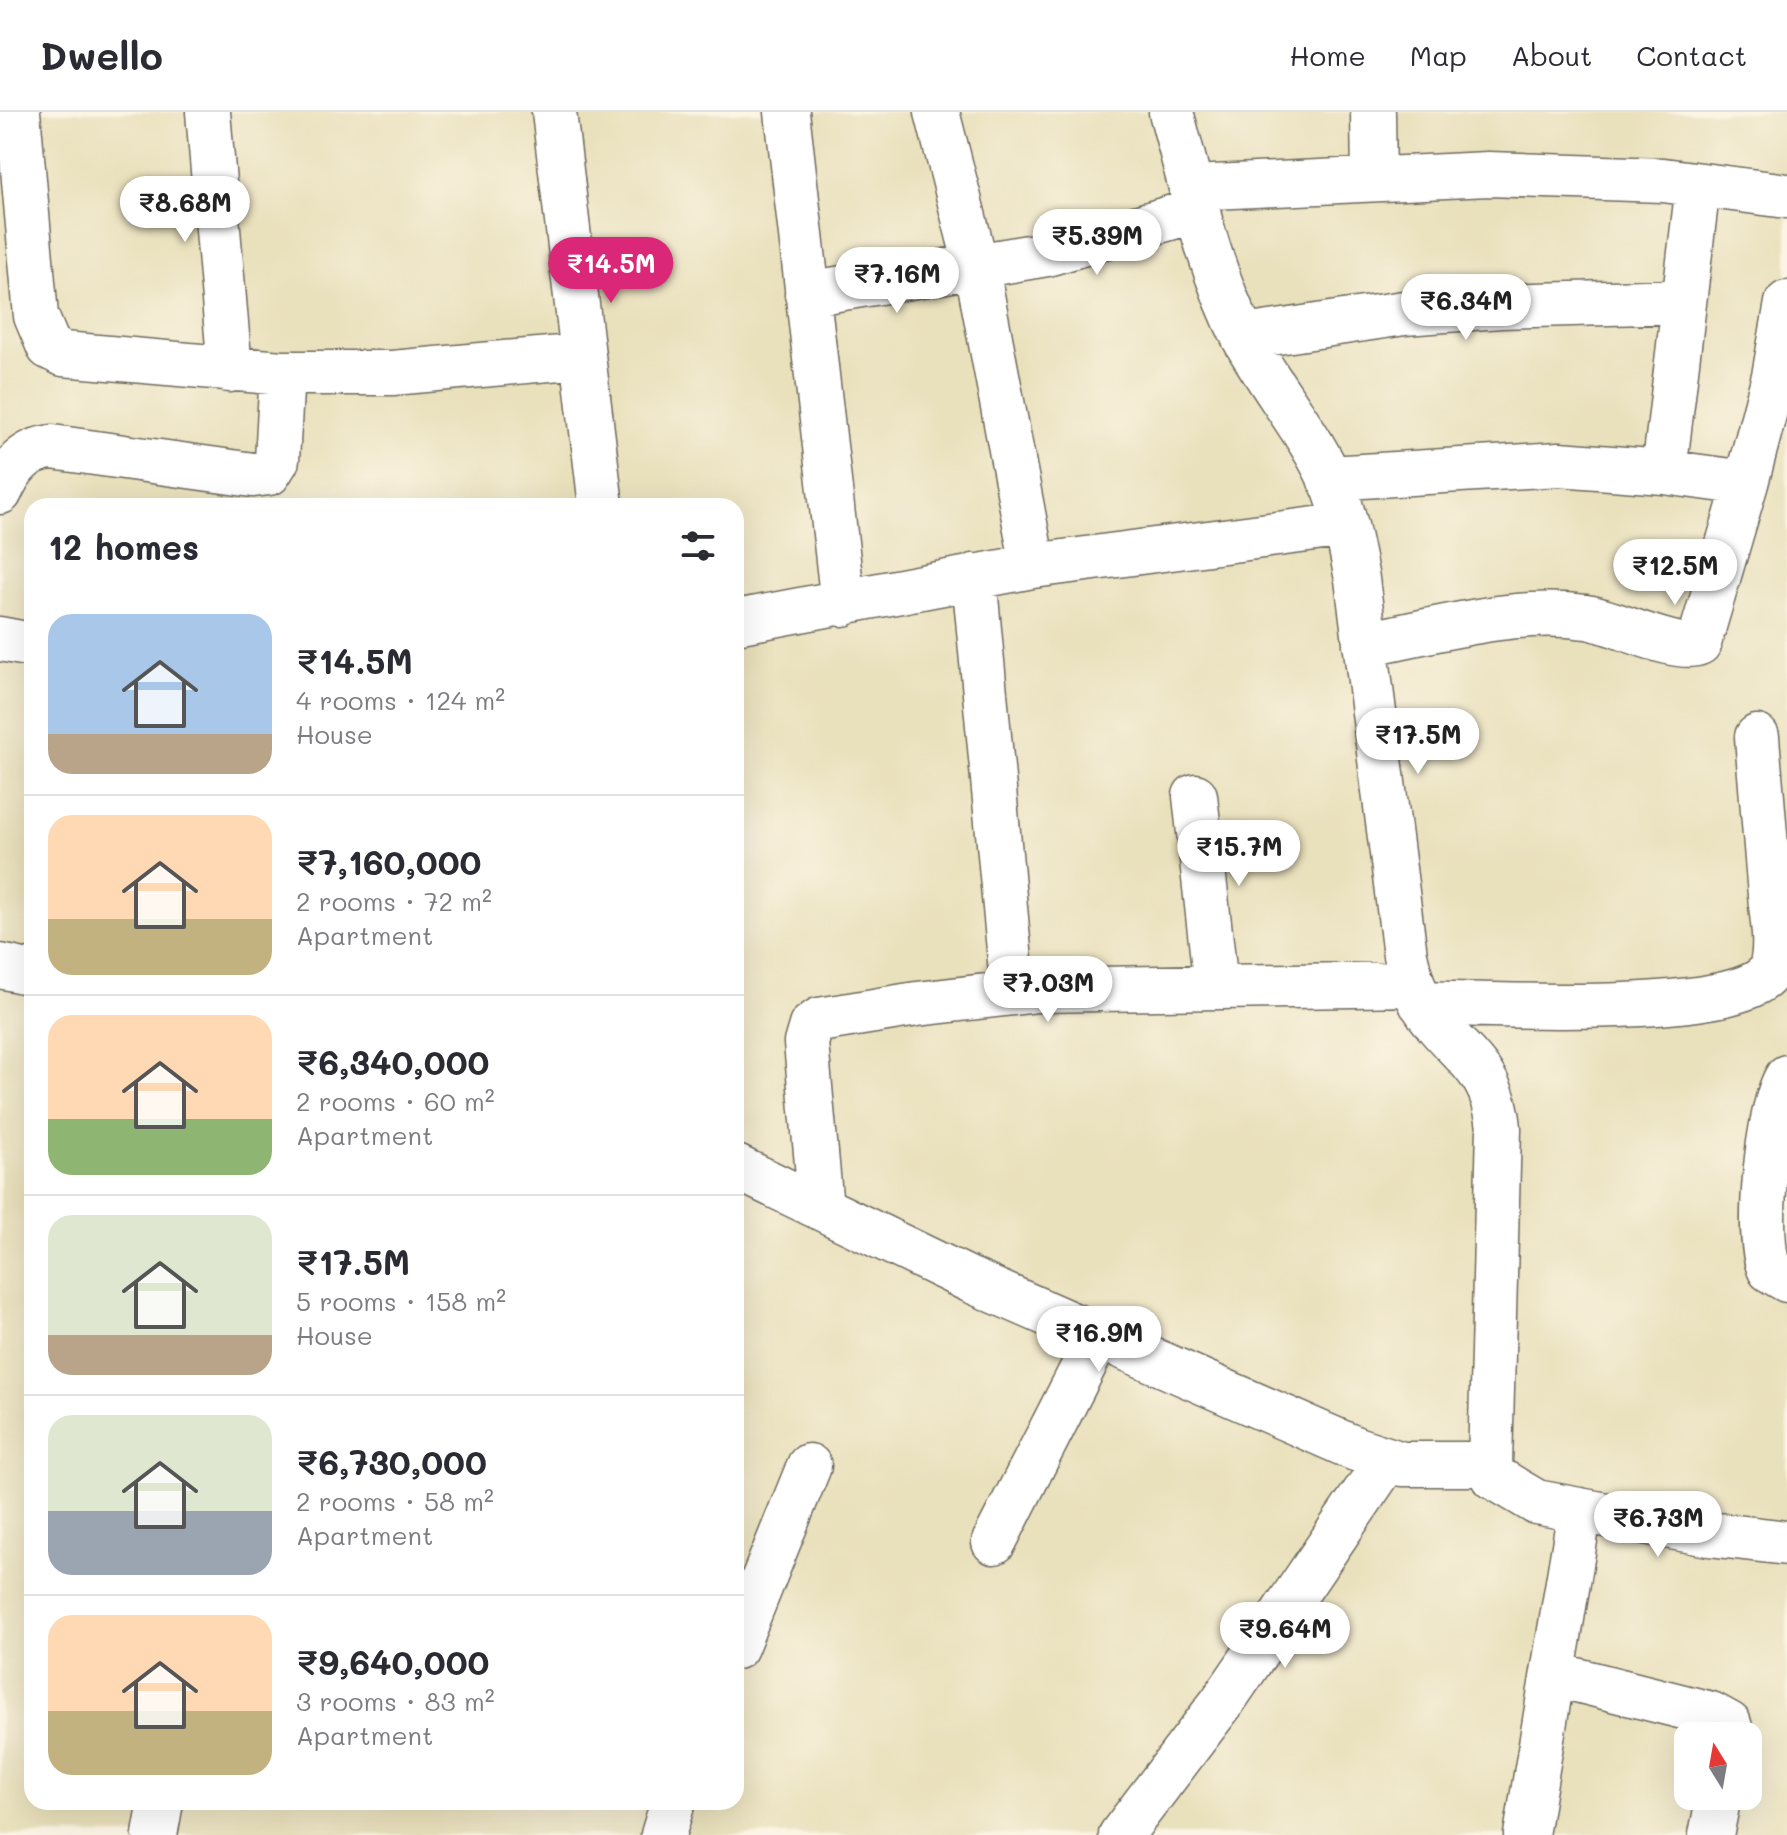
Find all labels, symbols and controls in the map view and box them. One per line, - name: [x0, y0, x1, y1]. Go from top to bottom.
- text: Dwello: [40, 30, 163, 80]
- text: Home: [1290, 37, 1366, 73]
- text: Map: [1410, 37, 1467, 73]
- text: About: [1511, 37, 1592, 73]
- text: Contact: [1636, 37, 1747, 73]
- pin: ₹8.68M: [120, 176, 250, 244]
- text: ₹8.68M: [138, 185, 232, 219]
- pin: ₹5.39M: [1032, 209, 1162, 277]
- text: ₹5.39M: [1051, 218, 1143, 252]
- pin: ₹14.5M: [546, 237, 676, 305]
- text: ₹14.5M: [566, 246, 656, 280]
- pin: ₹7.16M: [832, 247, 962, 315]
- text: ₹7.16M: [853, 256, 941, 290]
- pin: ₹6.34M: [1401, 274, 1531, 342]
- text: ₹6.34M: [1419, 283, 1513, 317]
- text: 12 homes: [48, 524, 199, 569]
- icon: filters: [676, 524, 720, 568]
- pin: ₹12.5M: [1610, 539, 1740, 607]
- text: ₹12.5M: [1631, 548, 1719, 582]
- text: ₹14.5M: [296, 638, 413, 683]
- icon: home: [112, 646, 208, 742]
- text: 4 rooms · 124 m²: [296, 683, 505, 717]
- pin: ₹17.5M: [1353, 708, 1483, 776]
- text: House: [296, 717, 373, 751]
- text: ₹17.5M: [1374, 717, 1462, 751]
- pin: ₹15.7M: [1174, 820, 1304, 888]
- text: ₹15.7M: [1195, 829, 1283, 863]
- text: ₹7,160,000: [296, 839, 481, 884]
- icon: home: [112, 847, 208, 943]
- text: 2 rooms · 72 m²: [296, 884, 492, 918]
- text: Apartment: [296, 918, 433, 952]
- pin: ₹7.03M: [983, 956, 1113, 1024]
- text: ₹7.03M: [1001, 965, 1095, 999]
- text: ₹6,340,000: [296, 1039, 489, 1084]
- icon: home: [112, 1047, 208, 1143]
- text: 2 rooms · 60 m²: [296, 1084, 495, 1118]
- text: Apartment: [296, 1118, 433, 1152]
- text: ₹17.5M: [296, 1239, 410, 1284]
- icon: home: [112, 1247, 208, 1343]
- text: 5 rooms · 158 m²: [296, 1284, 506, 1318]
- pin: ₹16.9M: [1034, 1306, 1164, 1374]
- text: ₹16.9M: [1054, 1315, 1144, 1349]
- text: House: [296, 1318, 373, 1352]
- text: ₹6,730,000: [296, 1439, 487, 1484]
- icon: home: [112, 1447, 208, 1543]
- text: 2 rooms · 58 m²: [296, 1484, 494, 1518]
- pin: ₹6.73M: [1593, 1491, 1723, 1559]
- text: ₹6.73M: [1612, 1500, 1704, 1534]
- text: Apartment: [296, 1518, 433, 1552]
- pin: ₹9.64M: [1220, 1602, 1350, 1670]
- text: ₹9.64M: [1238, 1611, 1332, 1645]
- text: ₹9,640,000: [296, 1639, 489, 1684]
- icon: home: [112, 1647, 208, 1743]
- text: 3 rooms · 83 m²: [296, 1684, 495, 1718]
- text: Apartment: [296, 1718, 433, 1752]
- north arrow: [1674, 1722, 1762, 1810]
- map controls: [1674, 1722, 1762, 1810]

